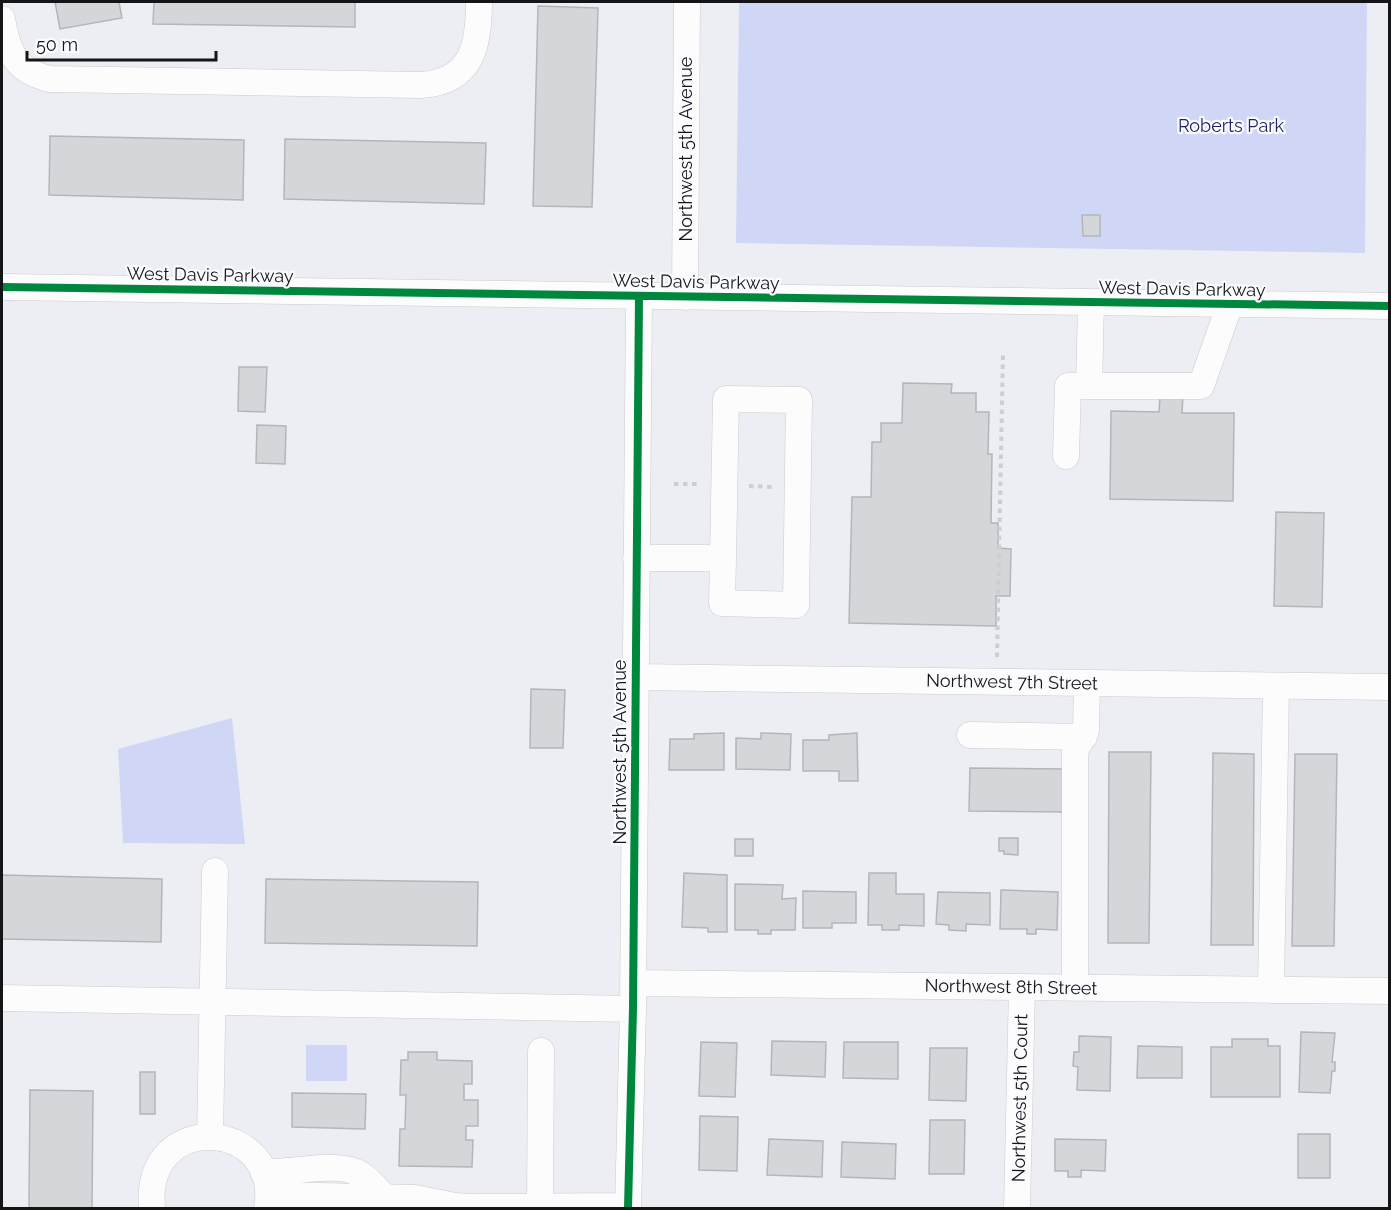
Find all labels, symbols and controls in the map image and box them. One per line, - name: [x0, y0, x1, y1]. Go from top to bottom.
- scale bar: [27, 24, 216, 62]
- text: 50 m: [36, 34, 78, 55]
- street label: Northwest 5th Avenue: [675, 56, 696, 241]
- park label: Roberts Park: [1178, 115, 1285, 136]
- street label: West Davis Parkway: [126, 263, 294, 286]
- street label: West Davis Parkway: [612, 270, 780, 293]
- street label: West Davis Parkway: [1098, 277, 1266, 300]
- street label: Northwest 5th Avenue: [609, 659, 630, 844]
- street label: Northwest 7th Street: [926, 670, 1098, 693]
- street label: Northwest 8th Street: [924, 974, 1098, 999]
- street label: Northwest 5th Court: [1008, 1014, 1031, 1182]

